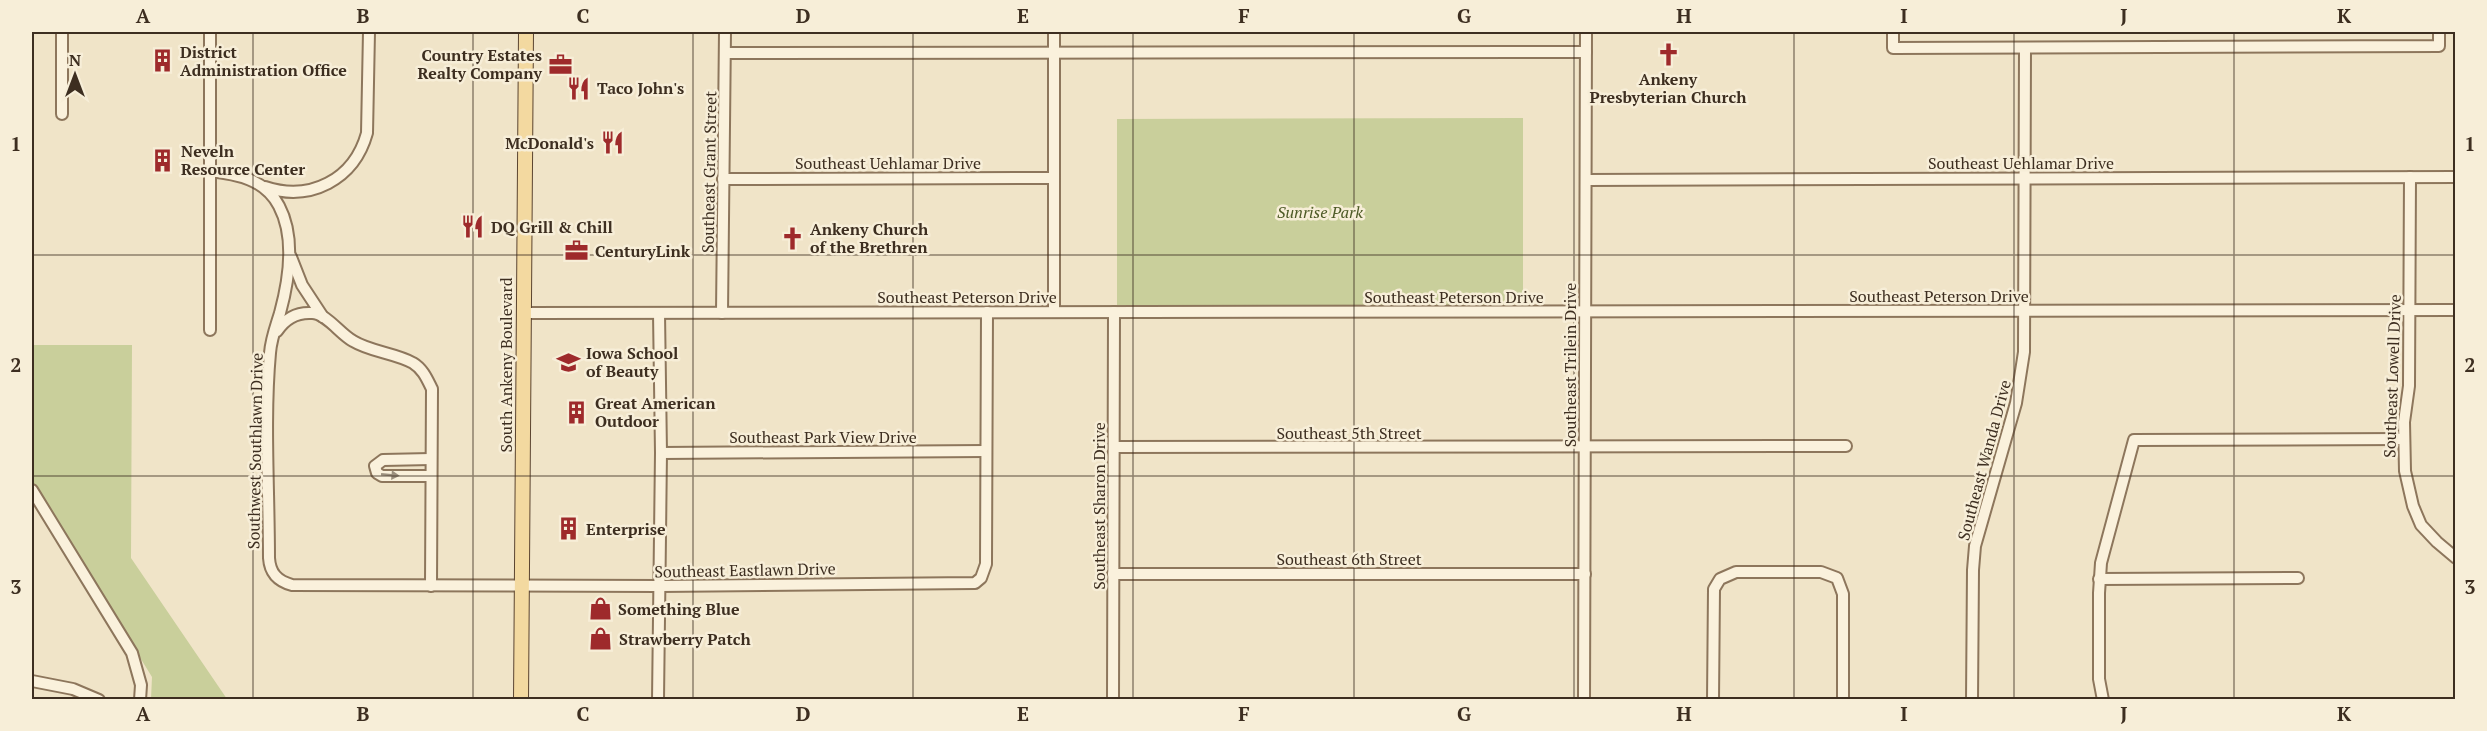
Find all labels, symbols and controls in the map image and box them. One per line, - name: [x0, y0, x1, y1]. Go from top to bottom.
- text: A: [136, 2, 151, 29]
- text: B: [357, 2, 370, 29]
- text: C: [576, 2, 590, 29]
- text: D: [796, 2, 810, 29]
- text: E: [1017, 2, 1029, 29]
- text: F: [1238, 2, 1250, 29]
- text: G: [1457, 2, 1471, 29]
- text: H: [1676, 2, 1692, 29]
- text: I: [1900, 2, 1908, 29]
- text: J: [2120, 2, 2128, 29]
- text: K: [2337, 2, 2352, 29]
- place label: District Administration Office: [180, 41, 347, 81]
- church icon: Ankeny Presbyterian Church: [1655, 41, 1681, 67]
- place label: Country Estates Realty Company: [418, 44, 543, 84]
- north arrow: [45, 45, 105, 105]
- building icon: District Administration Office: [149, 48, 175, 74]
- text: N: [69, 49, 81, 71]
- office icon: Country Estates Realty Company: [547, 51, 573, 77]
- place label: Ankeny Presbyterian Church: [1590, 68, 1747, 108]
- restaurant icon: Taco John's: [566, 75, 592, 101]
- place label: Taco John's: [597, 77, 684, 99]
- street label: Southeast Grant Street: [697, 91, 721, 253]
- text: 1: [10, 130, 22, 157]
- restaurant icon: McDonald's: [599, 130, 625, 156]
- text: 1: [2464, 130, 2476, 157]
- place label: McDonald's: [505, 132, 594, 154]
- place label: Neveln Resource Center: [181, 140, 305, 180]
- building icon: Neveln Resource Center: [150, 147, 176, 173]
- street label: Southeast Uehlamar Drive: [795, 152, 981, 174]
- street label: Southeast Uehlamar Drive: [1928, 152, 2114, 174]
- park label: Sunrise Park: [1277, 201, 1363, 223]
- restaurant icon: DQ Grill & Chill: [460, 214, 486, 240]
- place label: DQ Grill & Chill: [491, 216, 613, 238]
- place label: Ankeny Church of the Brethren: [810, 218, 929, 258]
- church icon: Ankeny Church of the Brethren: [779, 225, 805, 251]
- office icon: CenturyLink: [564, 238, 590, 264]
- place label: CenturyLink: [595, 240, 691, 262]
- street label: South Ankeny Boulevard: [495, 277, 517, 453]
- street label: Southeast Trilein Drive: [1559, 283, 1581, 447]
- street label: Southeast Peterson Drive: [1849, 285, 2029, 307]
- street label: Southeast Peterson Drive: [877, 286, 1057, 308]
- street label: Southeast Peterson Drive: [1364, 286, 1544, 308]
- street label: Southeast Lowell Drive: [2378, 294, 2406, 458]
- place label: Iowa School of Beauty: [586, 342, 678, 382]
- school or university icon: Iowa School of Beauty: [555, 349, 581, 375]
- text: 2: [10, 351, 22, 378]
- text: 2: [2464, 351, 2476, 378]
- street label: Southwest Southlawn Drive: [242, 353, 268, 549]
- street label: Southeast Wanda Drive: [1952, 377, 2016, 543]
- place label: Great American Outdoor: [595, 392, 716, 432]
- building icon: Great American Outdoor: [564, 399, 590, 425]
- street label: Southeast Sharon Drive: [1088, 422, 1110, 590]
- street label: Southeast 5th Street: [1276, 422, 1422, 444]
- street label: Southeast Park View Drive: [729, 426, 917, 448]
- one-way arrow: [381, 471, 400, 480]
- building icon: Enterprise: [555, 516, 581, 542]
- place label: Enterprise: [586, 518, 666, 540]
- street label: Southeast 6th Street: [1276, 548, 1422, 570]
- street label: Southeast Eastlawn Drive: [654, 557, 836, 583]
- text: 3: [10, 573, 22, 600]
- text: 3: [2464, 573, 2476, 600]
- shop icon: Something Blue: [587, 596, 613, 622]
- place label: Something Blue: [618, 598, 740, 620]
- shop icon: Strawberry Patch: [588, 626, 614, 652]
- place label: Strawberry Patch: [619, 628, 752, 650]
- text: A: [136, 700, 151, 727]
- text: B: [357, 700, 370, 727]
- text: C: [576, 700, 590, 727]
- text: D: [796, 700, 810, 727]
- text: E: [1017, 700, 1029, 727]
- text: F: [1238, 700, 1250, 727]
- text: G: [1457, 700, 1471, 727]
- text: H: [1676, 700, 1692, 727]
- text: I: [1900, 700, 1908, 727]
- text: J: [2120, 700, 2128, 727]
- text: K: [2337, 700, 2352, 727]

